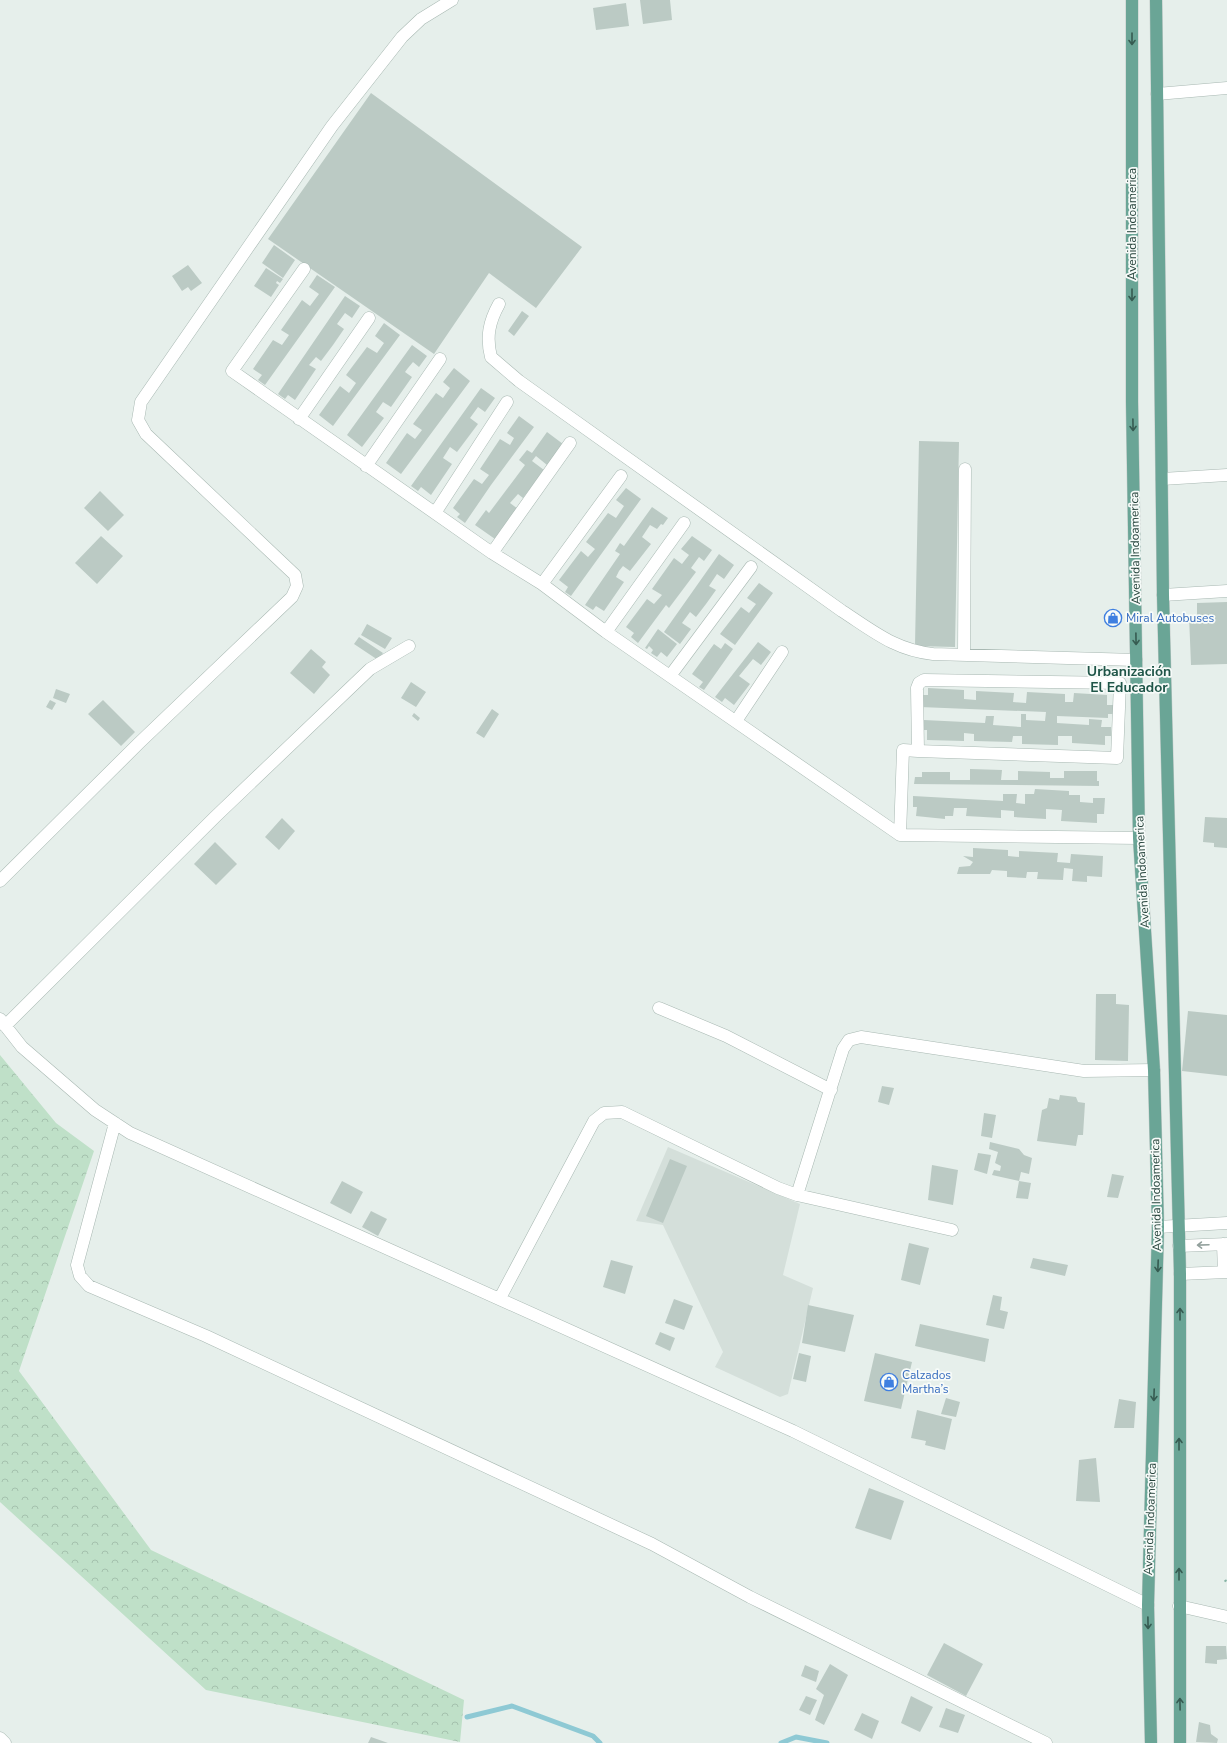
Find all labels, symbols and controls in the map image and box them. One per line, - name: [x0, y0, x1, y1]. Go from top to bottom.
- one-way arrow: [1128, 32, 1136, 45]
- street label: Avenida Indoamerica: [1124, 168, 1140, 280]
- one-way arrow: [1128, 288, 1136, 301]
- one-way arrow: [1129, 418, 1136, 431]
- street label: Avenida Indoamerica: [1126, 492, 1144, 604]
- shop icon: Miral Autobuses: [1103, 608, 1123, 628]
- place label: Miral Autobuses: [1126, 610, 1214, 626]
- one-way arrow: [1132, 632, 1140, 645]
- district label: Urbanización El Educador: [1087, 662, 1171, 697]
- street label: Avenida Indoamerica: [1131, 815, 1153, 929]
- street label: Avenida Indoamerica: [1147, 1139, 1165, 1251]
- one-way arrow: [1197, 1241, 1210, 1248]
- one-way arrow: [1154, 1259, 1161, 1272]
- one-way arrow: [1176, 1308, 1184, 1321]
- place label: Calzados Martha’s: [902, 1367, 951, 1397]
- shop icon: Calzados Martha’s: [879, 1372, 899, 1392]
- one-way arrow: [1150, 1388, 1158, 1401]
- one-way arrow: [1175, 1438, 1183, 1451]
- street label: Avenida Indoamerica: [1140, 1463, 1160, 1575]
- one-way arrow: [1175, 1568, 1183, 1581]
- one-way arrow: [1145, 1616, 1152, 1629]
- one-way arrow: [1176, 1698, 1184, 1711]

